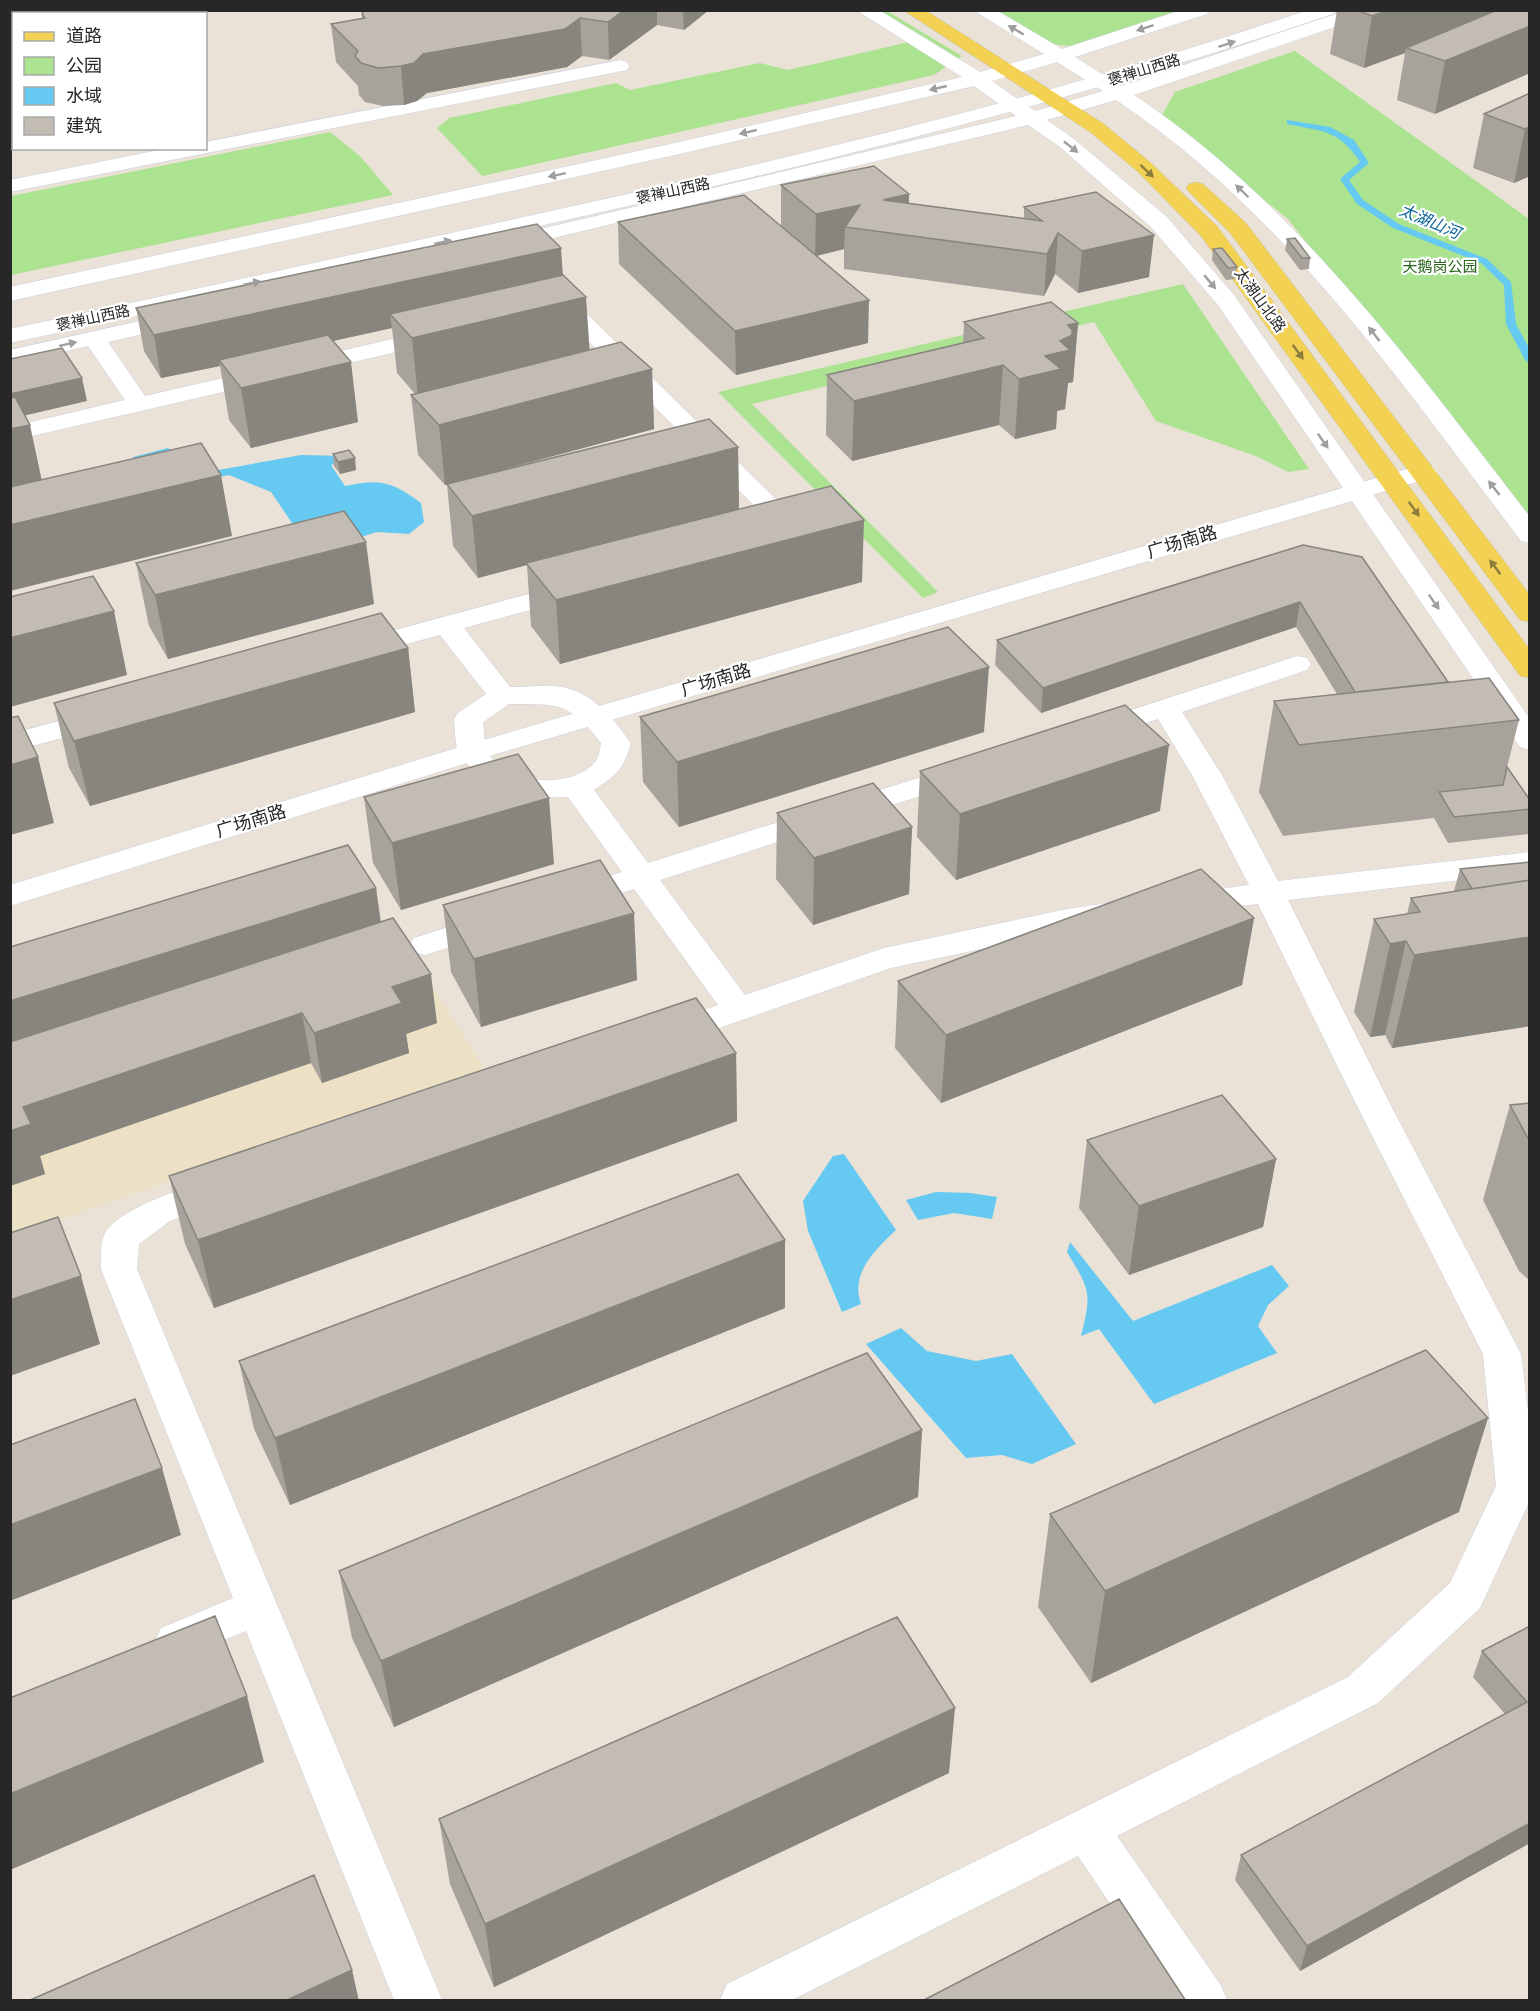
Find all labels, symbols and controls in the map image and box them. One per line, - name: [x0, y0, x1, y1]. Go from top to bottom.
- legend: [12, 12, 207, 150]
- one-way arrow: [1136, 24, 1154, 34]
- text: 道路: [66, 25, 102, 45]
- one-way arrow: [1007, 25, 1024, 35]
- one-way arrow: [1218, 39, 1236, 48]
- street label: 褒禅山西路: [1105, 50, 1182, 89]
- text: 公园: [66, 55, 102, 75]
- one-way arrow: [928, 84, 947, 94]
- text: 水域: [66, 85, 102, 105]
- text: 建筑: [66, 115, 102, 135]
- one-way arrow: [738, 128, 757, 138]
- one-way arrow: [1063, 140, 1079, 153]
- one-way arrow: [1139, 164, 1154, 177]
- one-way arrow: [548, 171, 567, 180]
- street label: 褒禅山西路: [634, 174, 711, 207]
- one-way arrow: [1235, 184, 1250, 198]
- water label: 太湖山河: [1397, 200, 1466, 243]
- one-way arrow: [433, 236, 452, 246]
- park label: 天鹅岗公园: [1402, 258, 1478, 275]
- street label: 太湖山北路: [1231, 264, 1289, 335]
- one-way arrow: [1204, 274, 1217, 290]
- one-way arrow: [243, 278, 262, 288]
- street label: 褒禅山西路: [54, 301, 131, 334]
- one-way arrow: [1369, 327, 1381, 342]
- one-way arrow: [58, 339, 77, 349]
- one-way arrow: [1292, 345, 1304, 360]
- one-way arrow: [1317, 433, 1329, 449]
- one-way arrow: [1488, 481, 1500, 496]
- one-way arrow: [1408, 501, 1420, 517]
- street label: 广场南路: [1144, 521, 1219, 561]
- one-way arrow: [1488, 559, 1501, 575]
- one-way arrow: [1428, 594, 1439, 610]
- street label: 广场南路: [678, 659, 753, 699]
- street label: 广场南路: [213, 800, 288, 840]

